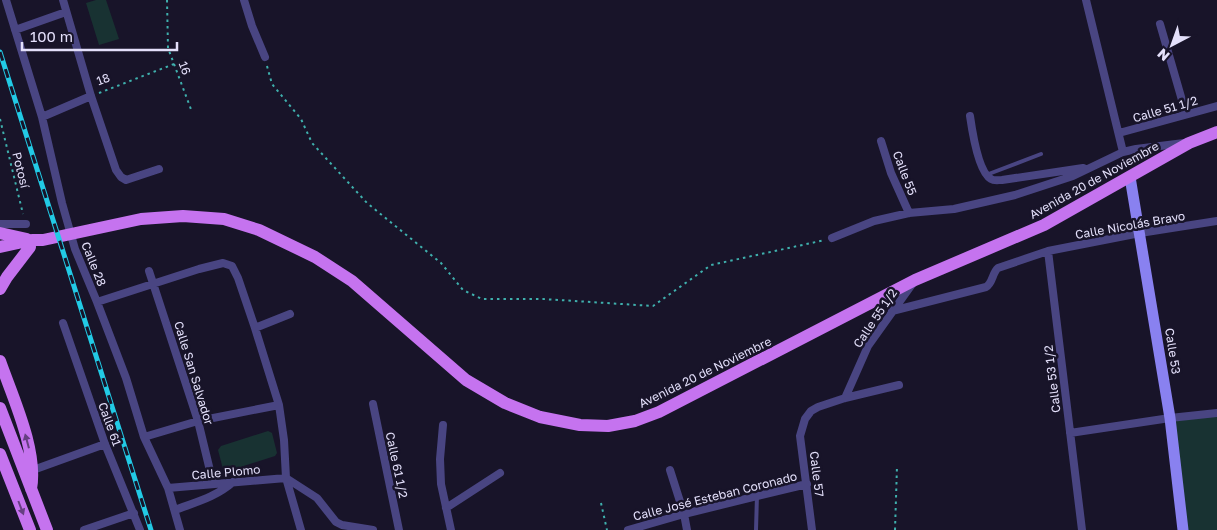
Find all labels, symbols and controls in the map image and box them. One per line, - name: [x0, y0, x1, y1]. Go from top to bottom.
- scale bar: [22, 20, 178, 52]
- north arrow: [1147, 20, 1197, 70]
- text: 100 m: [30, 27, 73, 45]
- text: N: [1154, 45, 1173, 65]
- street label: 16: [176, 59, 194, 77]
- street label: 18: [94, 70, 112, 88]
- street label: Calle 51 1/2: [1131, 93, 1199, 125]
- street label: Avenida 20 de Noviembre: [1027, 138, 1161, 222]
- street label: Calle 55: [890, 149, 920, 197]
- street label: Potosí: [9, 150, 33, 190]
- street label: Calle Nicolás Bravo: [1074, 208, 1186, 242]
- street label: Calle 28: [78, 240, 110, 288]
- street label: Calle 55 1/2: [850, 286, 900, 350]
- street label: Calle San Salvador: [171, 319, 217, 427]
- street label: Calle 53: [1162, 327, 1184, 375]
- street label: Avenida 20 de Noviembre: [636, 333, 774, 411]
- street label: Calle 53 1/2: [1040, 344, 1064, 414]
- street label: Calle 61: [95, 400, 125, 448]
- street label: Calle 61 1/2: [383, 431, 411, 499]
- one-way arrow: [23, 434, 31, 449]
- street label: Calle 57: [807, 450, 827, 498]
- street label: Calle Plomo: [191, 462, 261, 482]
- street label: Calle José Esteban Coronado: [631, 468, 799, 524]
- one-way arrow: [17, 501, 25, 516]

